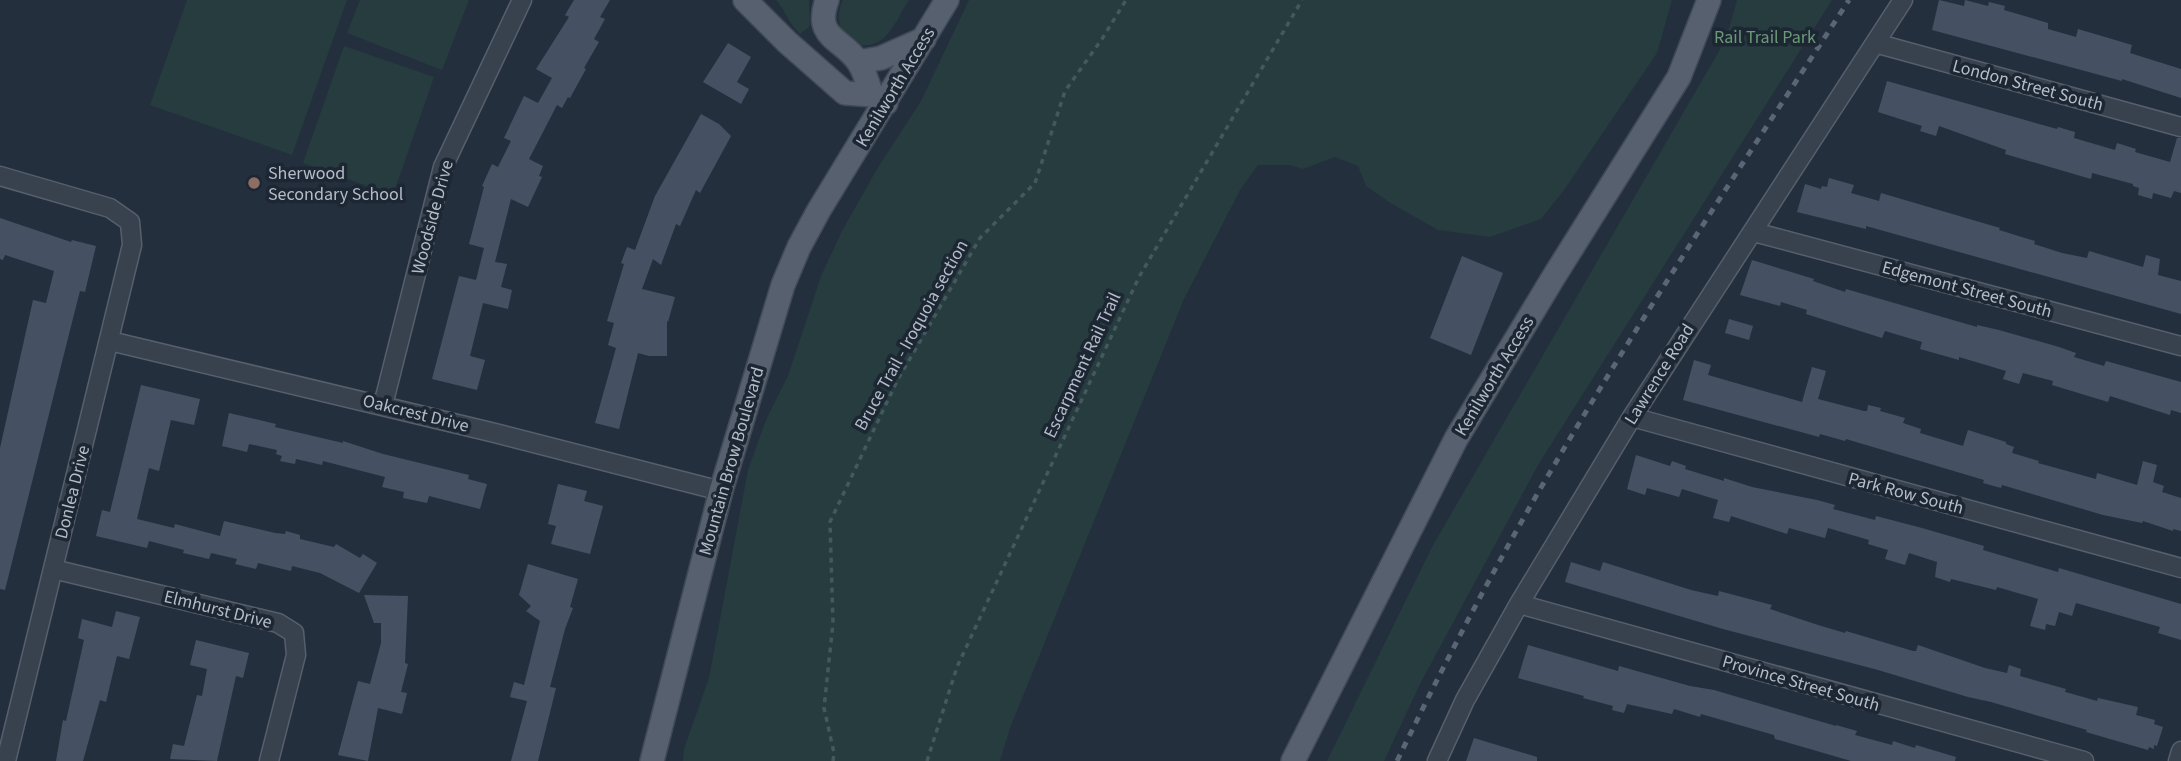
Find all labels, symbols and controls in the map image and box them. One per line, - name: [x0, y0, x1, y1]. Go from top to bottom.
- street label: Kenilworth Access: [850, 23, 941, 152]
- park label: Rail Trail Park: [1714, 25, 1816, 50]
- street label: London Street South: [1950, 53, 2106, 118]
- street label: Woodside Drive: [405, 157, 460, 277]
- place label: Sherwood Secondary School: [268, 161, 403, 207]
- marker: Sherwood Secondary School: [246, 175, 262, 191]
- street label: Bruce Trail - Iroquoia section: [849, 235, 974, 435]
- street label: Edgemont Street South: [1879, 255, 2055, 324]
- street label: Escarpment Rail Trail: [1038, 288, 1127, 442]
- street label: Kenilworth Access: [1449, 312, 1540, 441]
- street label: Lawrence Road: [1618, 319, 1700, 429]
- street label: Mountain Brow Boulevard: [693, 364, 770, 558]
- street label: Oakcrest Drive: [360, 388, 472, 439]
- street label: Donlea Drive: [49, 443, 96, 542]
- street label: Park Row South: [1845, 466, 1966, 521]
- street label: Elmhurst Drive: [161, 584, 275, 635]
- street label: Province Street South: [1719, 649, 1883, 718]

